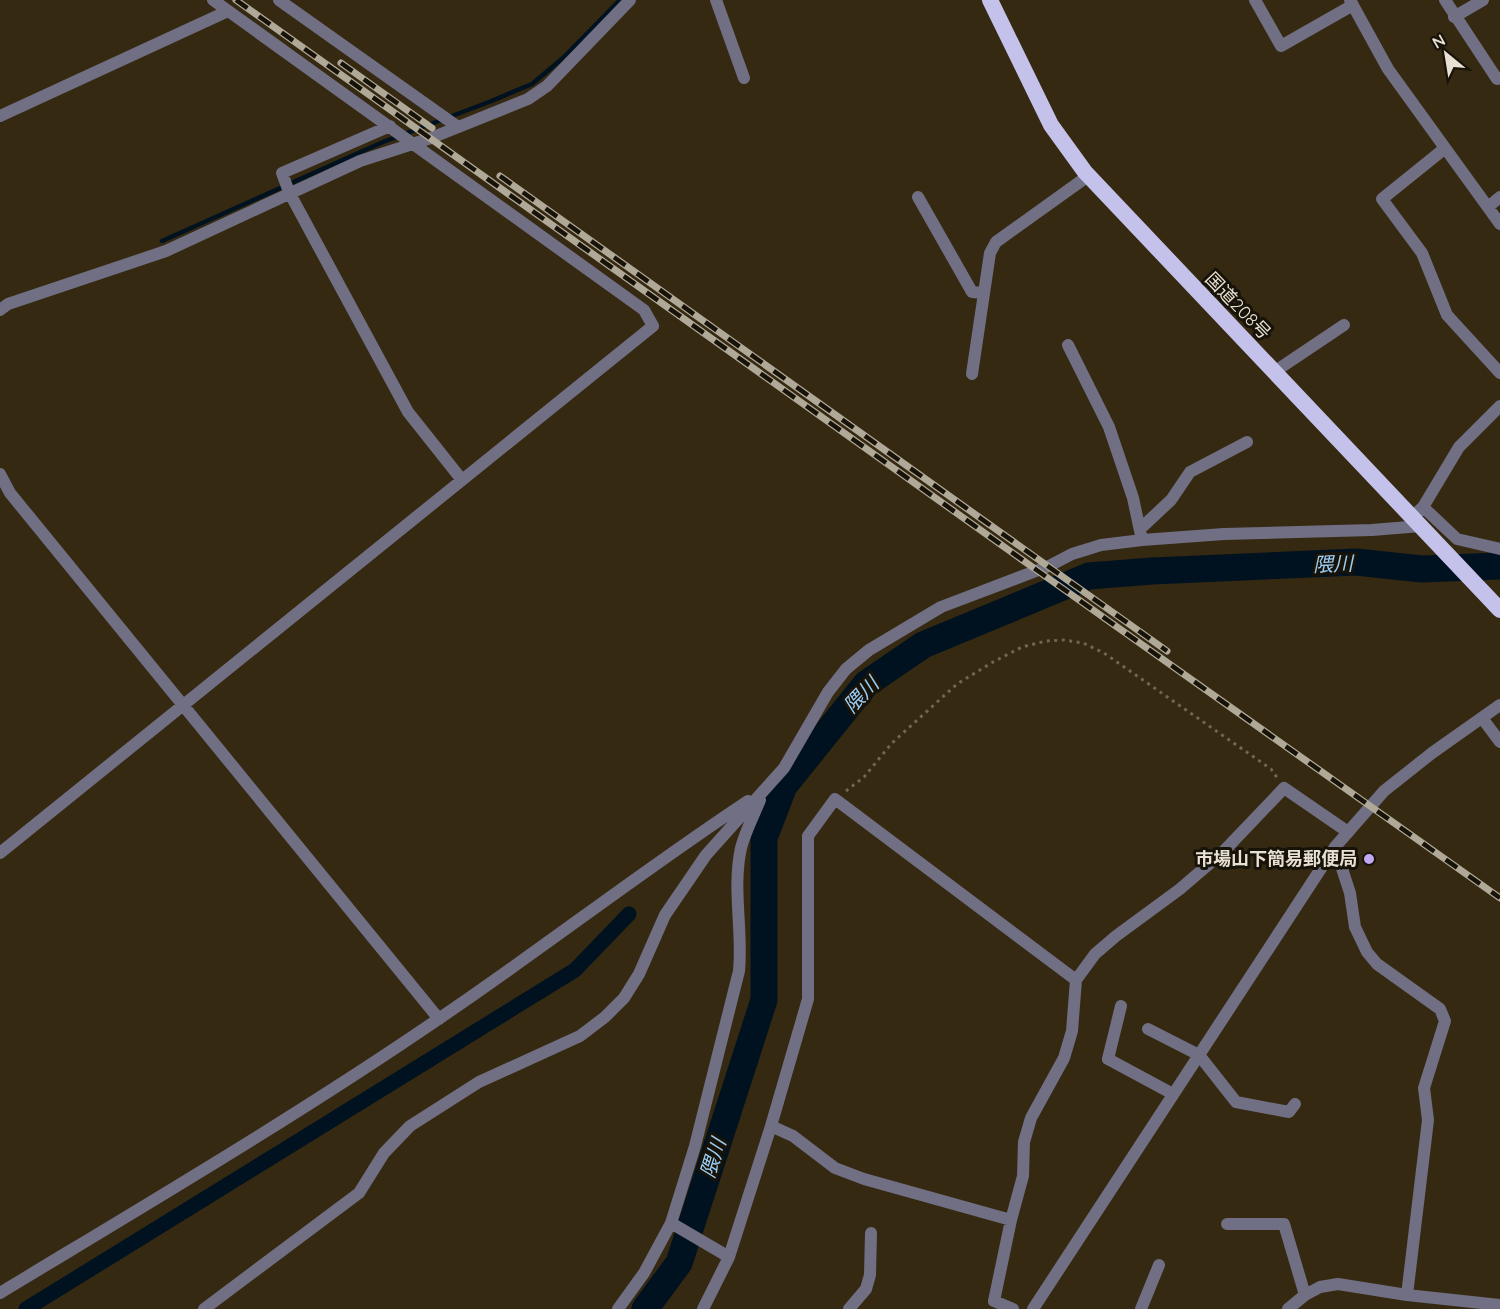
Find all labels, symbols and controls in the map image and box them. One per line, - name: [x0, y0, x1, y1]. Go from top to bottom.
- north arrow: [1416, 24, 1476, 84]
- text: N: [1428, 29, 1449, 53]
- street label: 国道208号: [1201, 267, 1276, 344]
- water label: 隈川: [1313, 550, 1355, 577]
- water label: 隈川: [838, 670, 885, 718]
- place label: 市場山下簡易郵便局: [1195, 847, 1357, 870]
- marker: 市場山下簡易郵便局: [1362, 852, 1376, 866]
- water label: 隈川: [694, 1133, 731, 1181]

